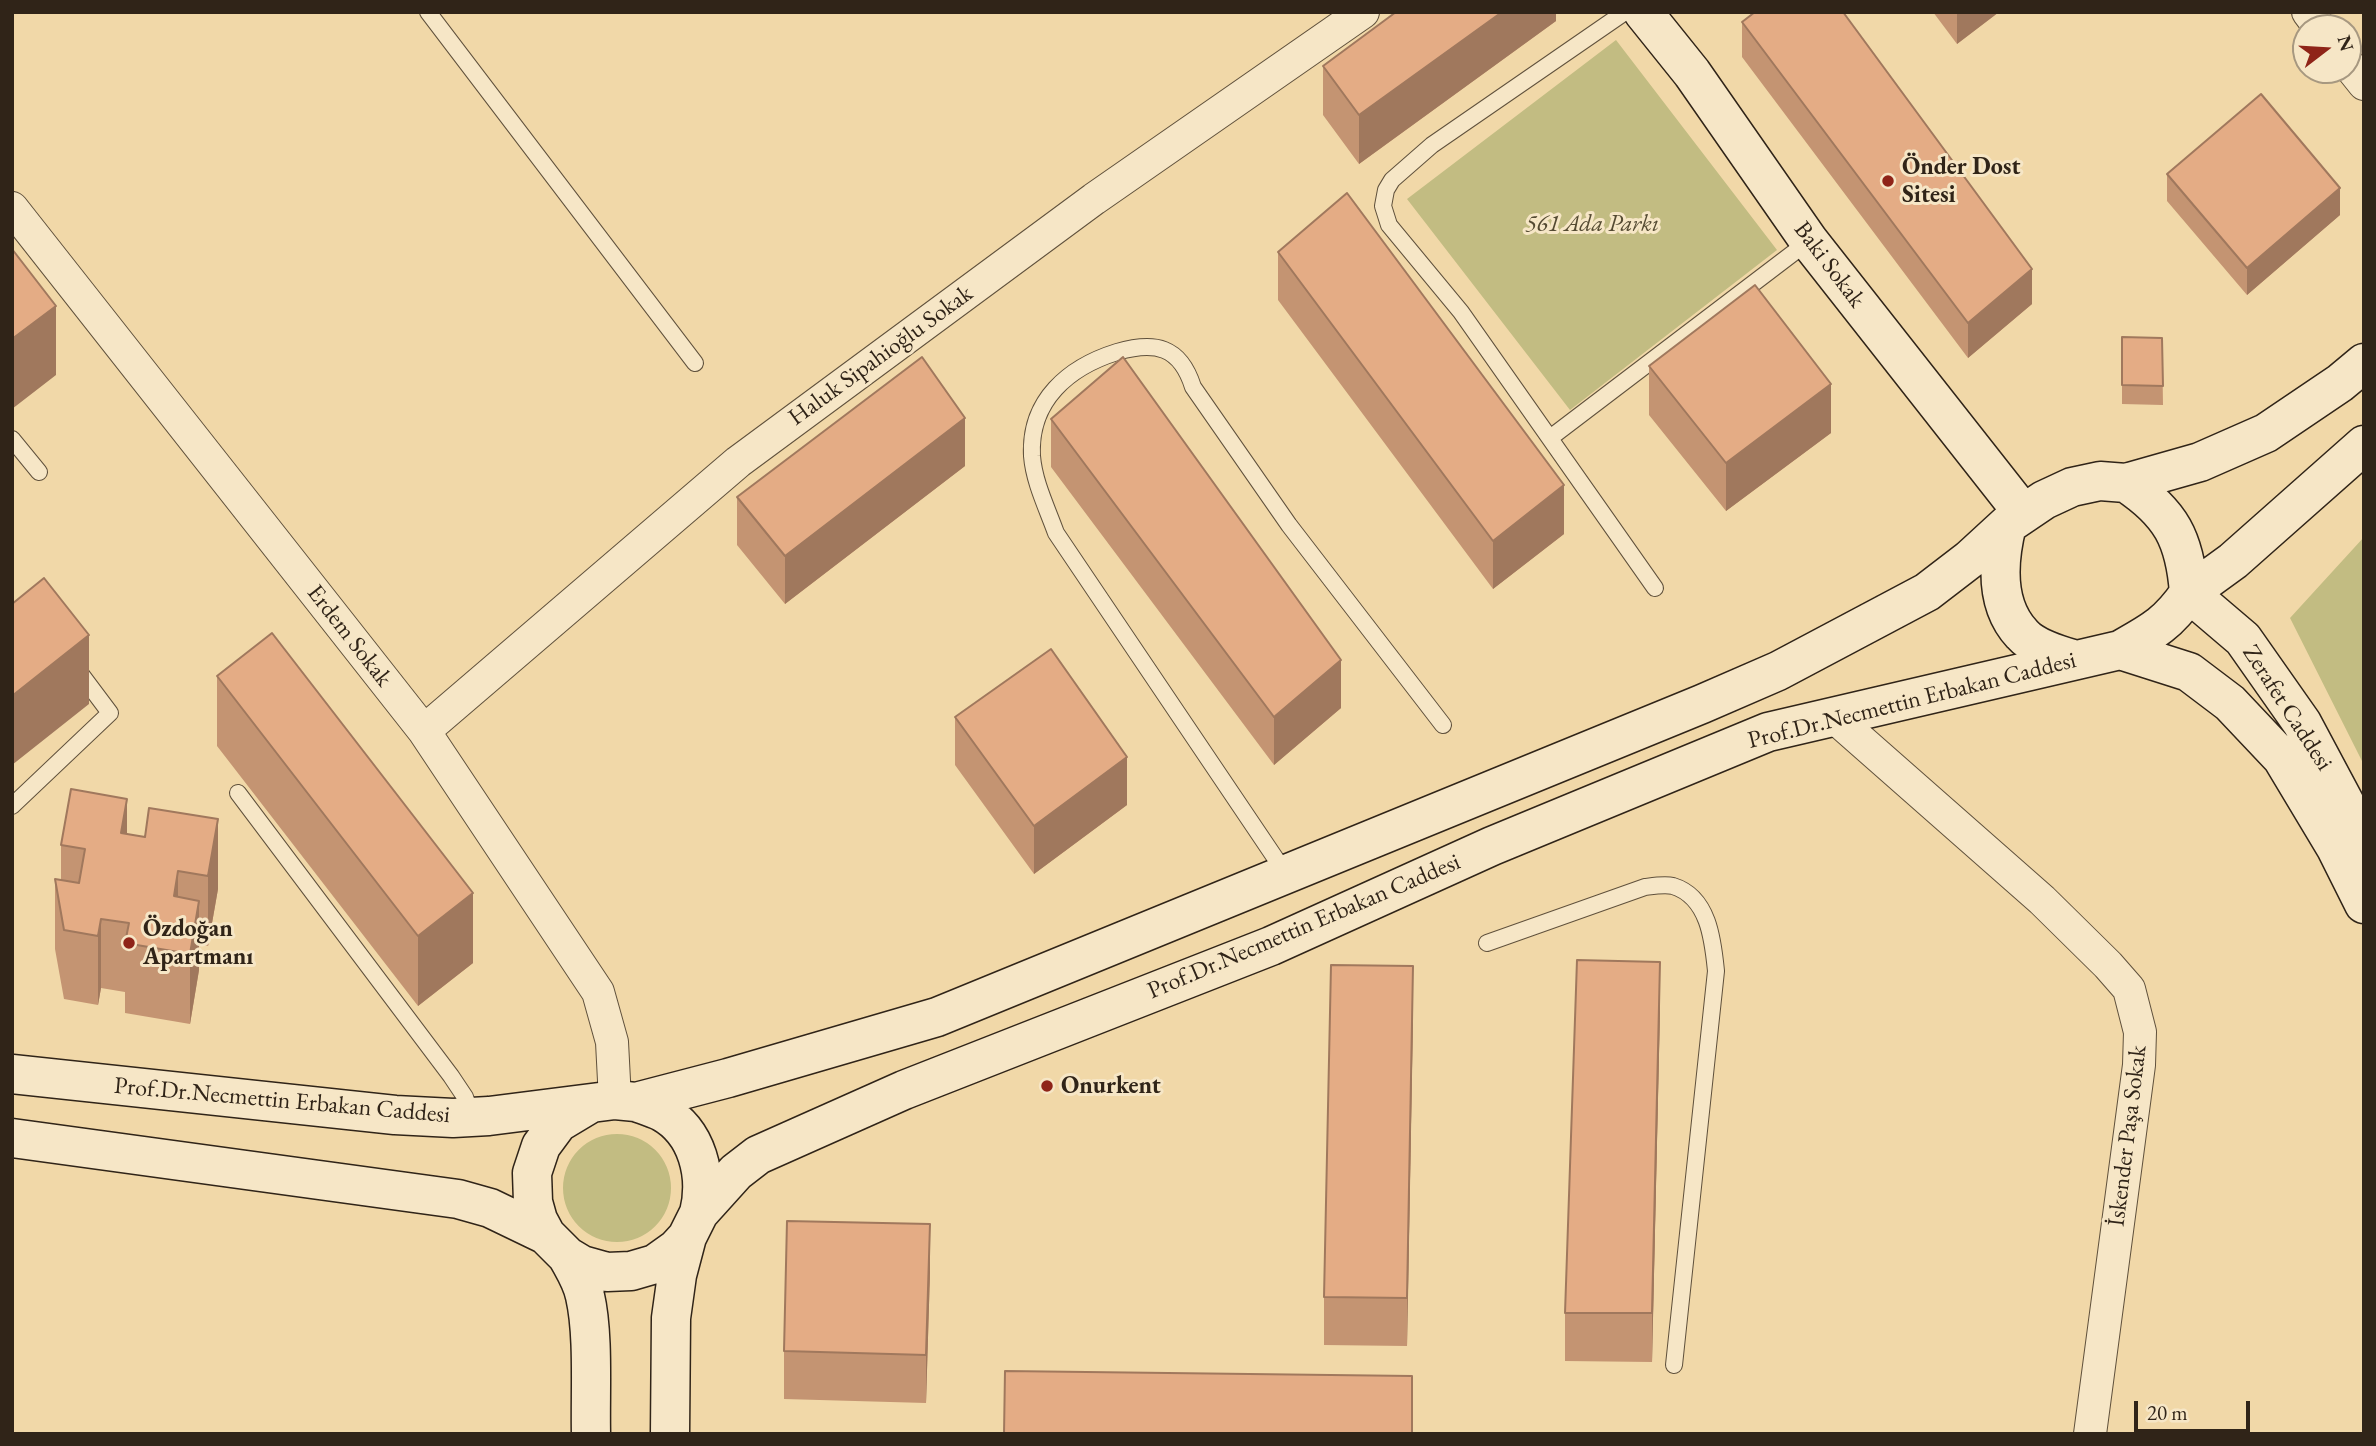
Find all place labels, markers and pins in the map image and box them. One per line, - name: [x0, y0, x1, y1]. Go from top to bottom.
- place label: Önder Dost Sitesi: [1902, 153, 2020, 209]
- marker: Önder Dost Sitesi: [1880, 173, 1896, 189]
- place label: Özdoğan Apartmanı: [143, 915, 253, 971]
- marker: Özdoğan Apartmanı: [121, 935, 137, 951]
- place label: Onurkent: [1061, 1072, 1161, 1100]
- marker: Onurkent: [1039, 1078, 1055, 1094]

